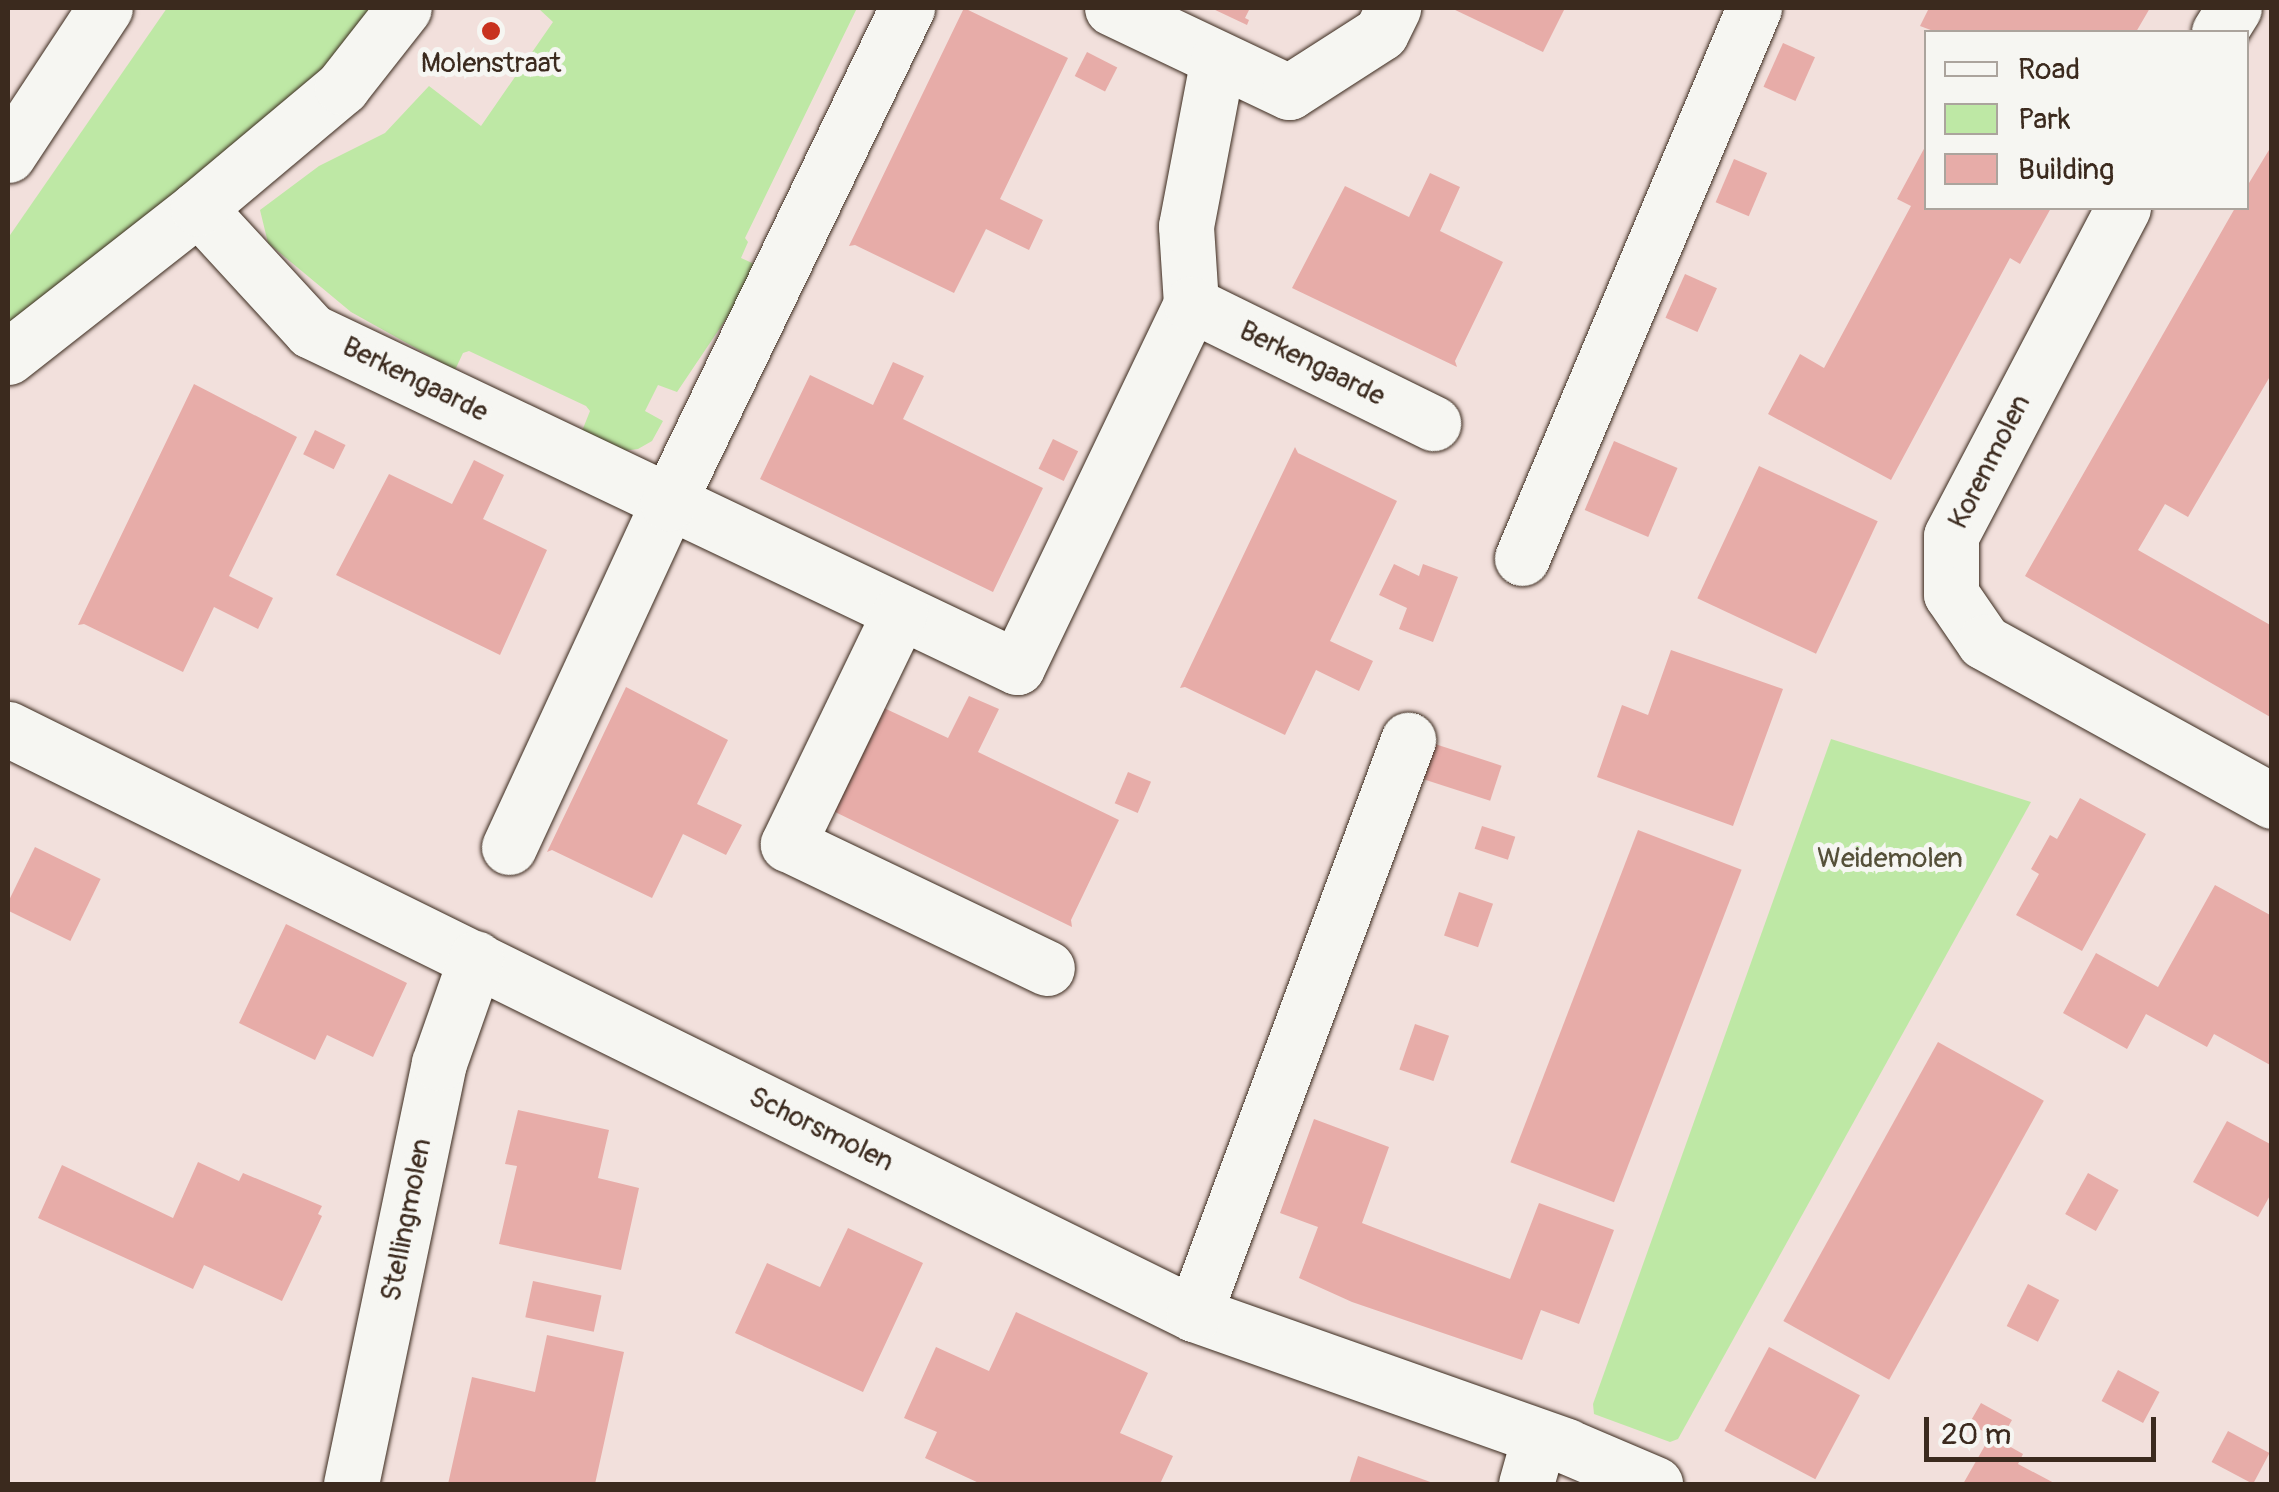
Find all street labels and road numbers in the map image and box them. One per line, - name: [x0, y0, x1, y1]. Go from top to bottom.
- street label: Berkengaarde: [1234, 314, 1390, 414]
- street label: Berkengaarde: [337, 330, 493, 430]
- street label: Korenmolen: [1942, 389, 2038, 535]
- street label: Schorsmolen: [743, 1081, 899, 1179]
- street label: Stellingmolen: [375, 1136, 439, 1304]

